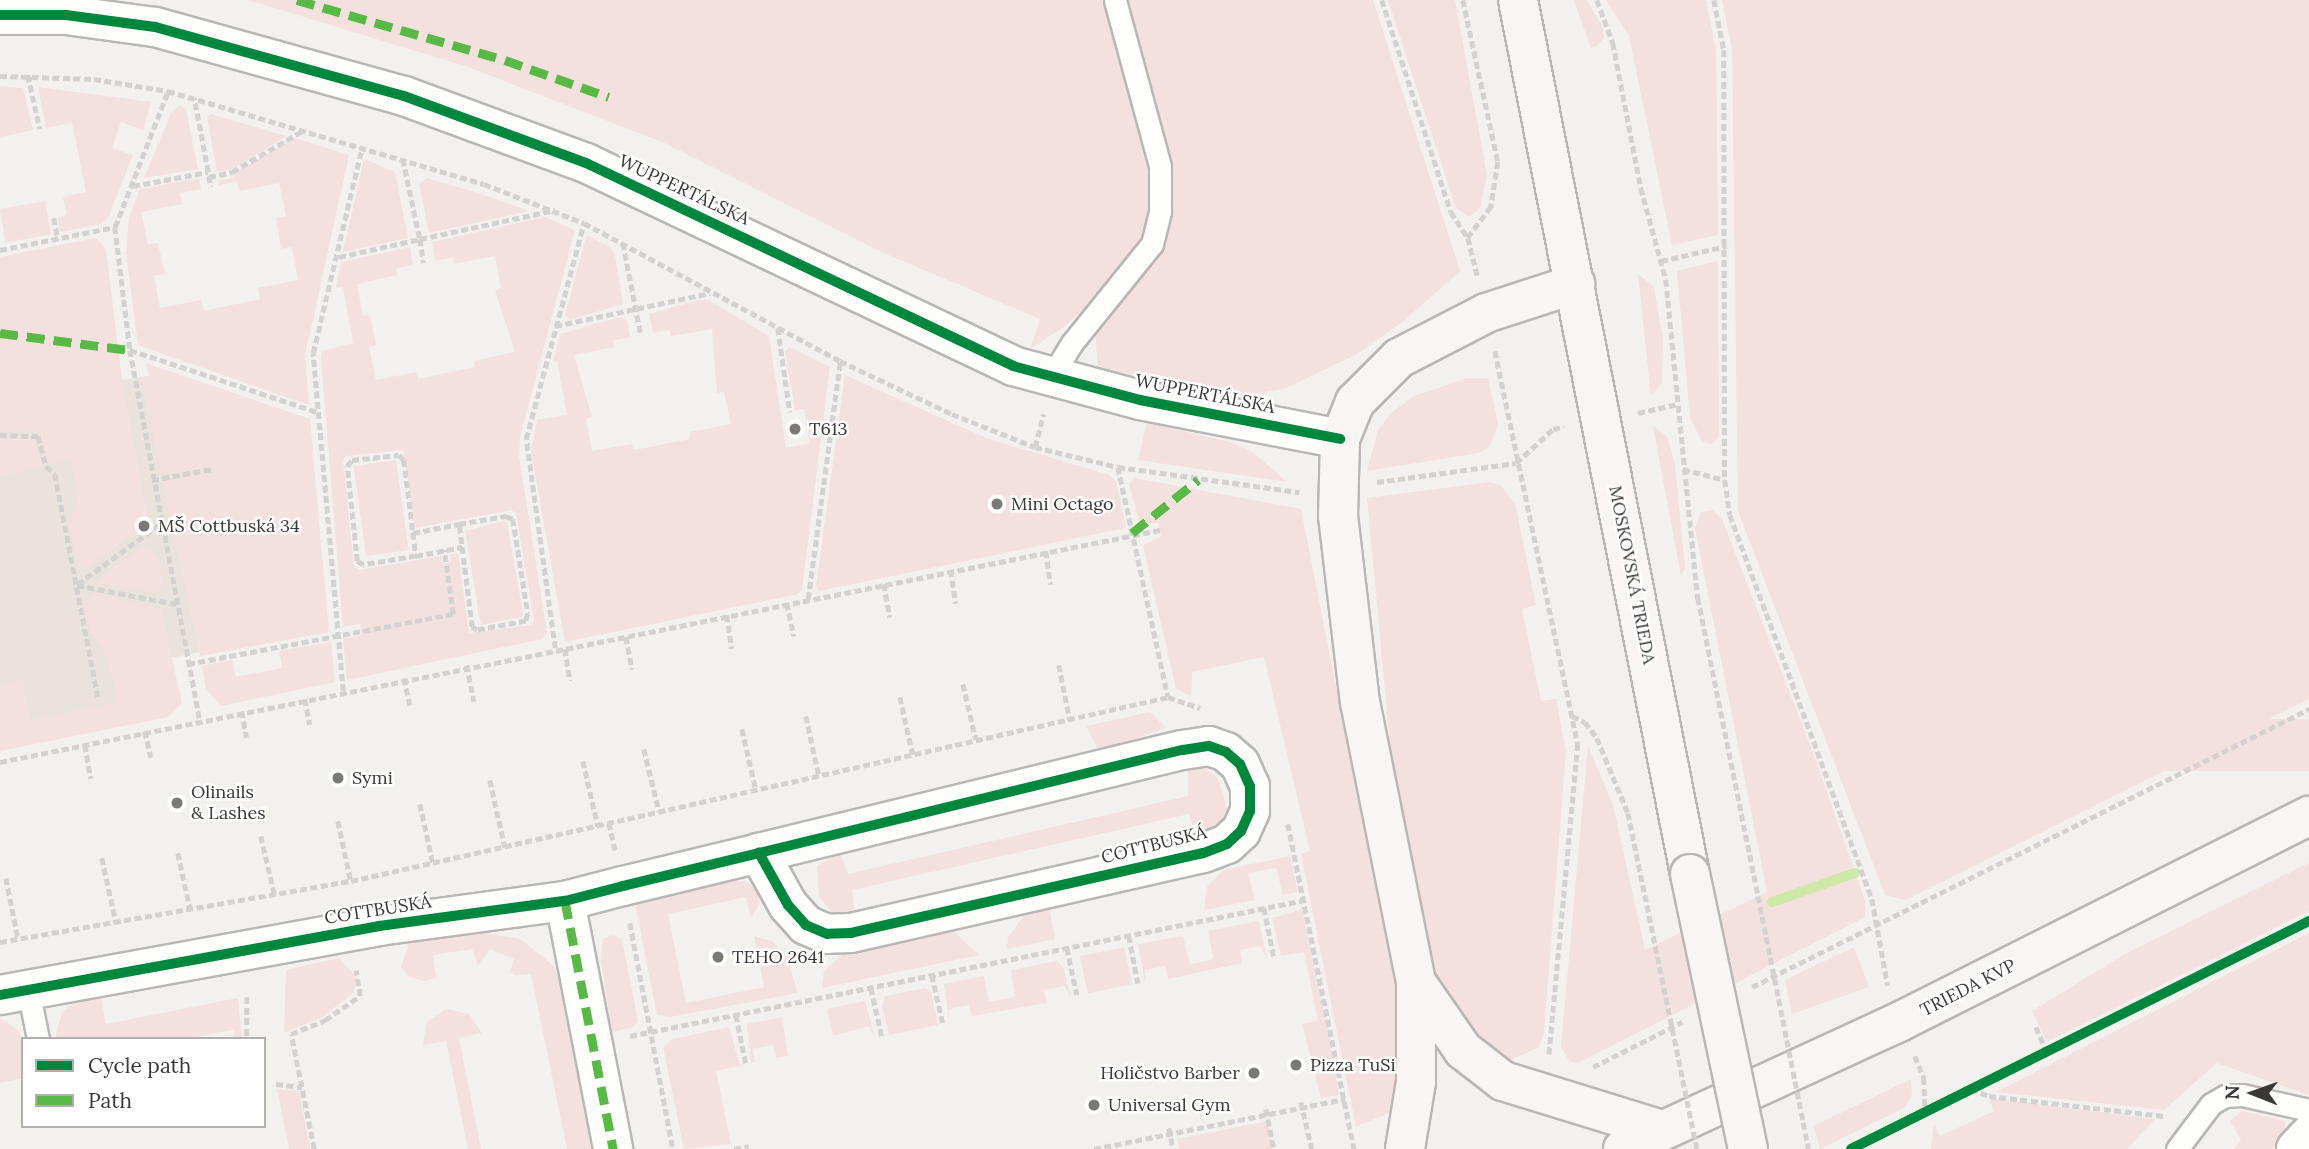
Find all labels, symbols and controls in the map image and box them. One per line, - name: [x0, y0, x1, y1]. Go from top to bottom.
- street label: WUPPERTÁLSKA: [615, 150, 753, 230]
- street label: WUPPERTÁLSKA: [1133, 370, 1277, 418]
- place label: T613: [809, 418, 848, 440]
- marker: T613: [787, 421, 803, 437]
- street label: MOSKOVSKÁ TRIEDA: [1604, 484, 1660, 666]
- place label: Mini Octago: [1011, 493, 1114, 515]
- marker: Mini Octago: [989, 496, 1005, 512]
- place label: MŠ Cottbuská 34: [158, 515, 300, 537]
- marker: MŠ Cottbuská 34: [136, 518, 152, 534]
- place label: Symi: [352, 767, 393, 789]
- marker: Symi: [330, 770, 346, 786]
- place label: Olinails & Lashes: [191, 782, 266, 824]
- marker: Olinails & Lashes: [169, 795, 185, 811]
- street label: COTTBUSKÁ: [1099, 821, 1209, 869]
- street label: COTTBUSKÁ: [323, 891, 433, 929]
- place label: TEHO 2641: [732, 946, 824, 968]
- marker: TEHO 2641: [710, 949, 726, 965]
- street label: TRIEDA KVP: [1917, 955, 2019, 1021]
- legend: [21, 1037, 266, 1128]
- text: Cycle path: [88, 1052, 191, 1079]
- place label: Pizza TuSi: [1310, 1054, 1395, 1076]
- marker: Pizza TuSi: [1288, 1057, 1304, 1073]
- north arrow: [2218, 1058, 2288, 1128]
- place label: Holičstvo Barber: [1100, 1062, 1240, 1084]
- marker: Holičstvo Barber: [1246, 1065, 1262, 1081]
- text: N: [2220, 1085, 2244, 1100]
- text: Path: [88, 1087, 132, 1114]
- place label: Universal Gym: [1108, 1094, 1231, 1116]
- marker: Universal Gym: [1086, 1097, 1102, 1113]

